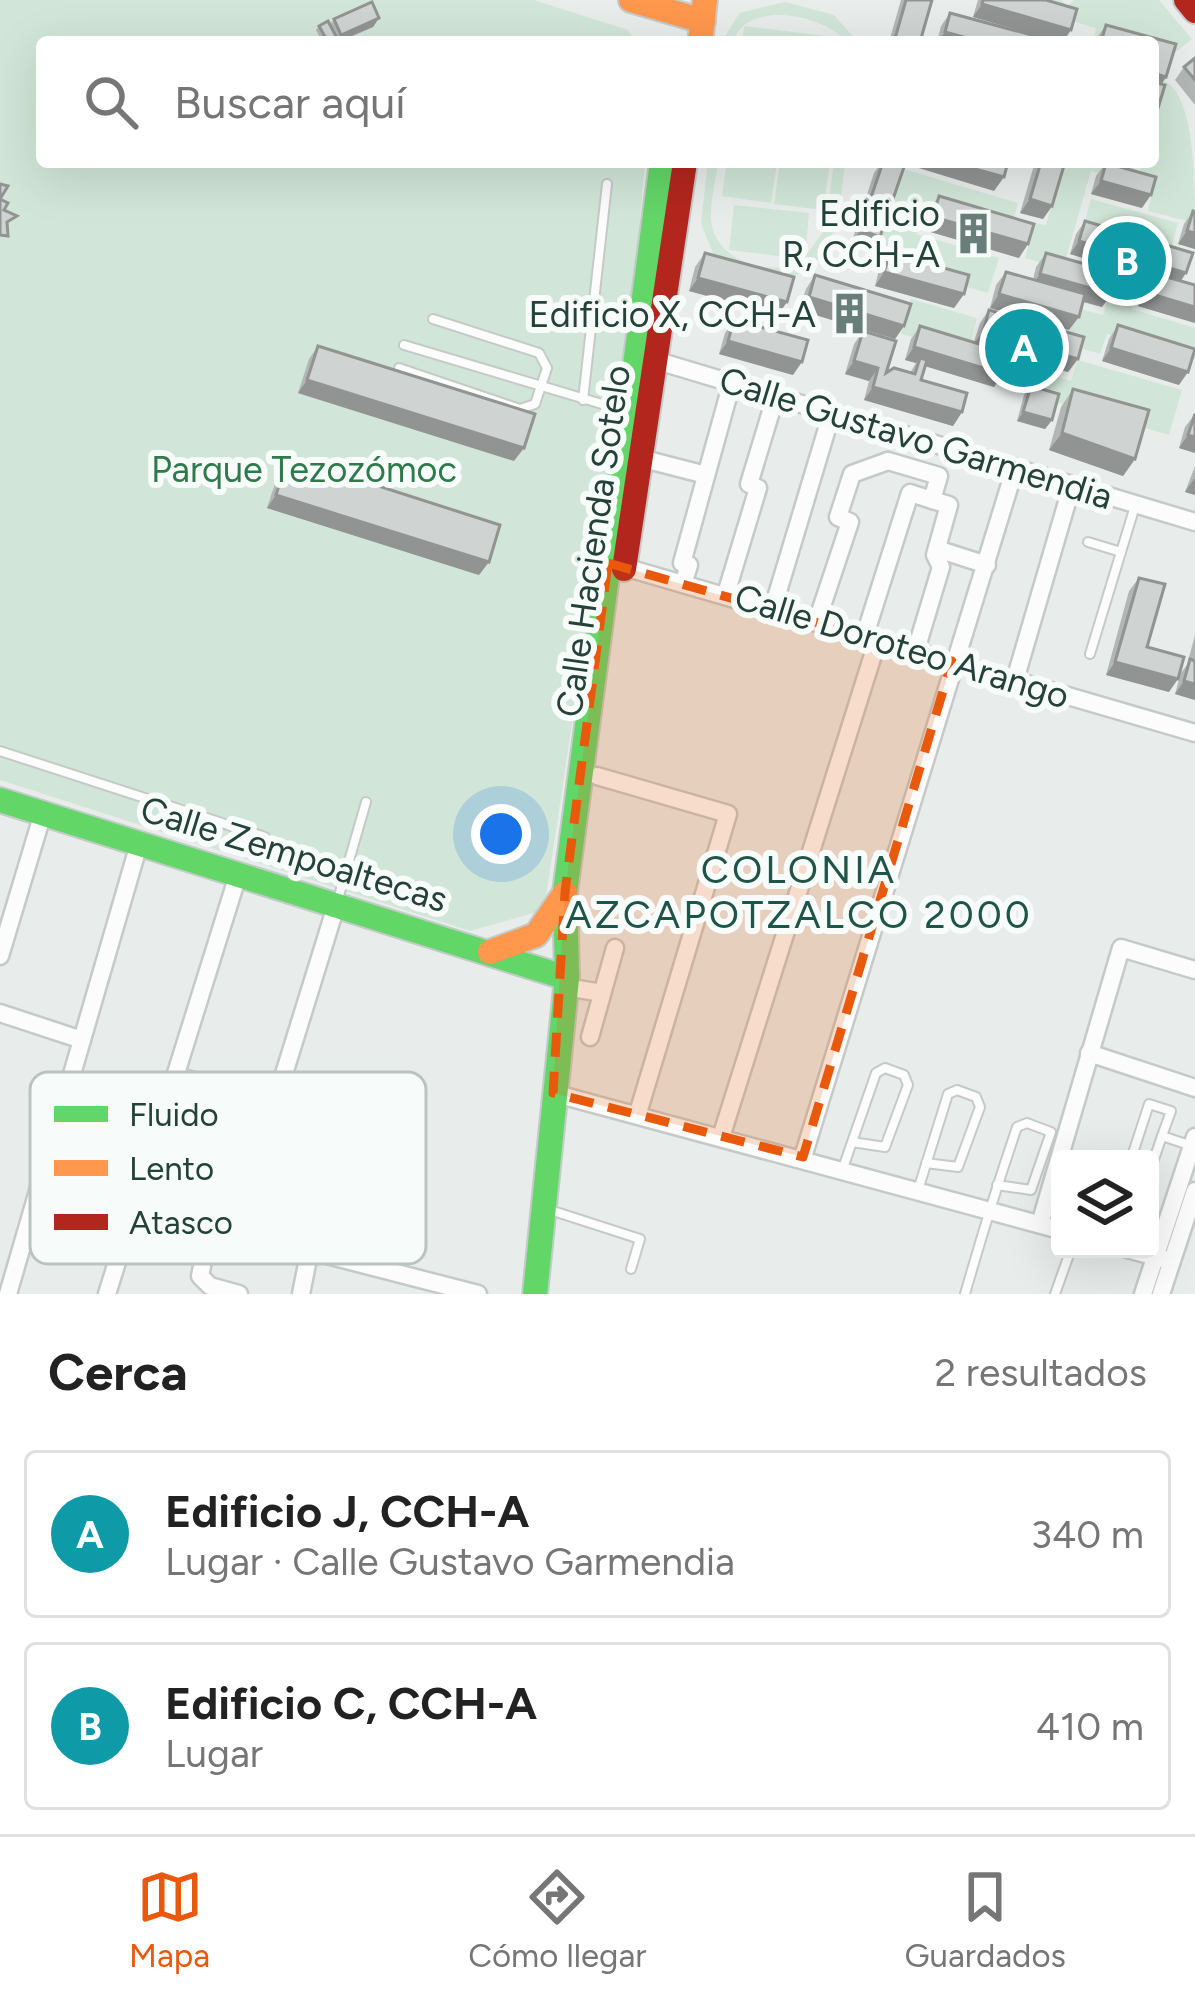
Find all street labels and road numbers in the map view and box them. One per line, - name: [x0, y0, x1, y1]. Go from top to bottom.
- street label: Calle Gustavo Garmendia: [714, 358, 1118, 518]
- street label: Calle Hacienda Sotelo: [547, 362, 639, 720]
- street label: Calle Doroteo Arango: [730, 575, 1074, 717]
- street label: Calle Zempoaltecas: [136, 787, 452, 921]

